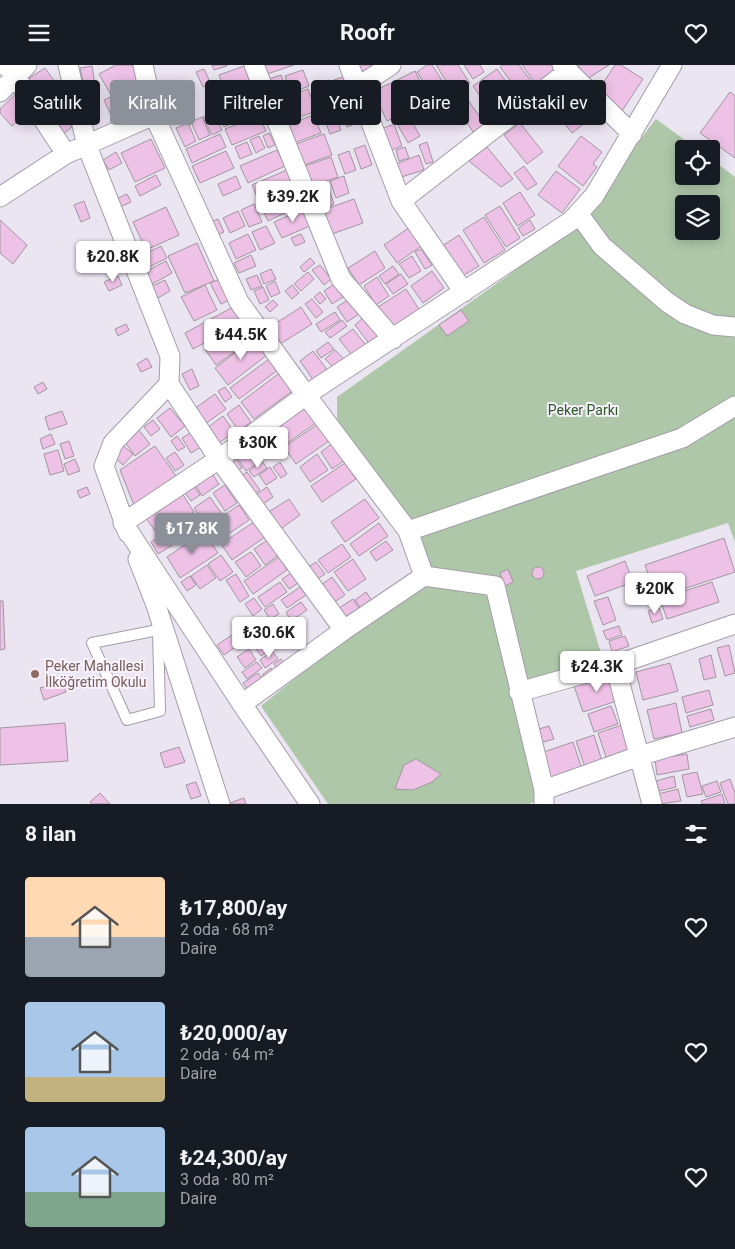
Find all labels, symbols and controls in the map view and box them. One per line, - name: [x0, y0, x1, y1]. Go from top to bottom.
- icon: menu: [25, 19, 53, 47]
- icon: heart: [682, 19, 710, 47]
- text: Roofr: [340, 20, 395, 45]
- chip: Satılık: [15, 80, 100, 125]
- chip: Kiralık: [110, 80, 195, 125]
- chip: Filtreler: [205, 80, 301, 125]
- chip: Yeni: [311, 80, 381, 125]
- chip: Daire: [391, 80, 469, 125]
- chip: Müstakil ev: [479, 80, 606, 125]
- map controls: [675, 140, 720, 240]
- button: locate: [675, 140, 720, 185]
- pin: ₺39.2K: [252, 181, 334, 223]
- text: ₺39.2K: [267, 187, 319, 206]
- button: layers: [675, 195, 720, 240]
- pin: ₺20.8K: [72, 241, 154, 283]
- text: ₺20.8K: [87, 247, 139, 266]
- pin: ₺44.5K: [200, 319, 282, 361]
- text: ₺44.5K: [215, 325, 267, 344]
- park label: Peker Parkı: [548, 402, 618, 418]
- pin: ₺30K: [228, 427, 288, 469]
- text: ₺30K: [239, 433, 277, 452]
- pin: ₺17.8K: [151, 513, 233, 555]
- text: ₺17.8K: [166, 519, 218, 538]
- pin: ₺20K: [625, 573, 685, 615]
- text: ₺20K: [636, 579, 674, 598]
- pin: ₺30.6K: [228, 617, 310, 659]
- text: ₺30.6K: [243, 623, 295, 642]
- pin: ₺24.3K: [556, 651, 638, 693]
- text: ₺24.3K: [571, 657, 623, 676]
- place label: Peker Mahallesi İlköğretim Okulu: [45, 658, 147, 690]
- marker: Peker Mahallesi İlköğretim Okulu: [29, 668, 41, 680]
- icon: filters: [682, 820, 710, 848]
- text: 8 ilan: [25, 822, 76, 846]
- text: ₺17,800/ay: [180, 896, 287, 920]
- icon: home: [65, 897, 125, 957]
- icon: heart: [682, 913, 710, 941]
- text: 2 oda · 68 m²: [180, 920, 274, 939]
- text: Daire: [180, 939, 217, 958]
- text: ₺20,000/ay: [180, 1021, 287, 1045]
- icon: home: [65, 1022, 125, 1082]
- icon: heart: [682, 1038, 710, 1066]
- text: 2 oda · 64 m²: [180, 1045, 274, 1064]
- text: Daire: [180, 1064, 217, 1083]
- text: ₺24,300/ay: [180, 1146, 287, 1170]
- icon: home: [65, 1147, 125, 1207]
- icon: heart: [682, 1163, 710, 1191]
- text: 3 oda · 80 m²: [180, 1170, 274, 1189]
- text: Daire: [180, 1189, 217, 1208]

